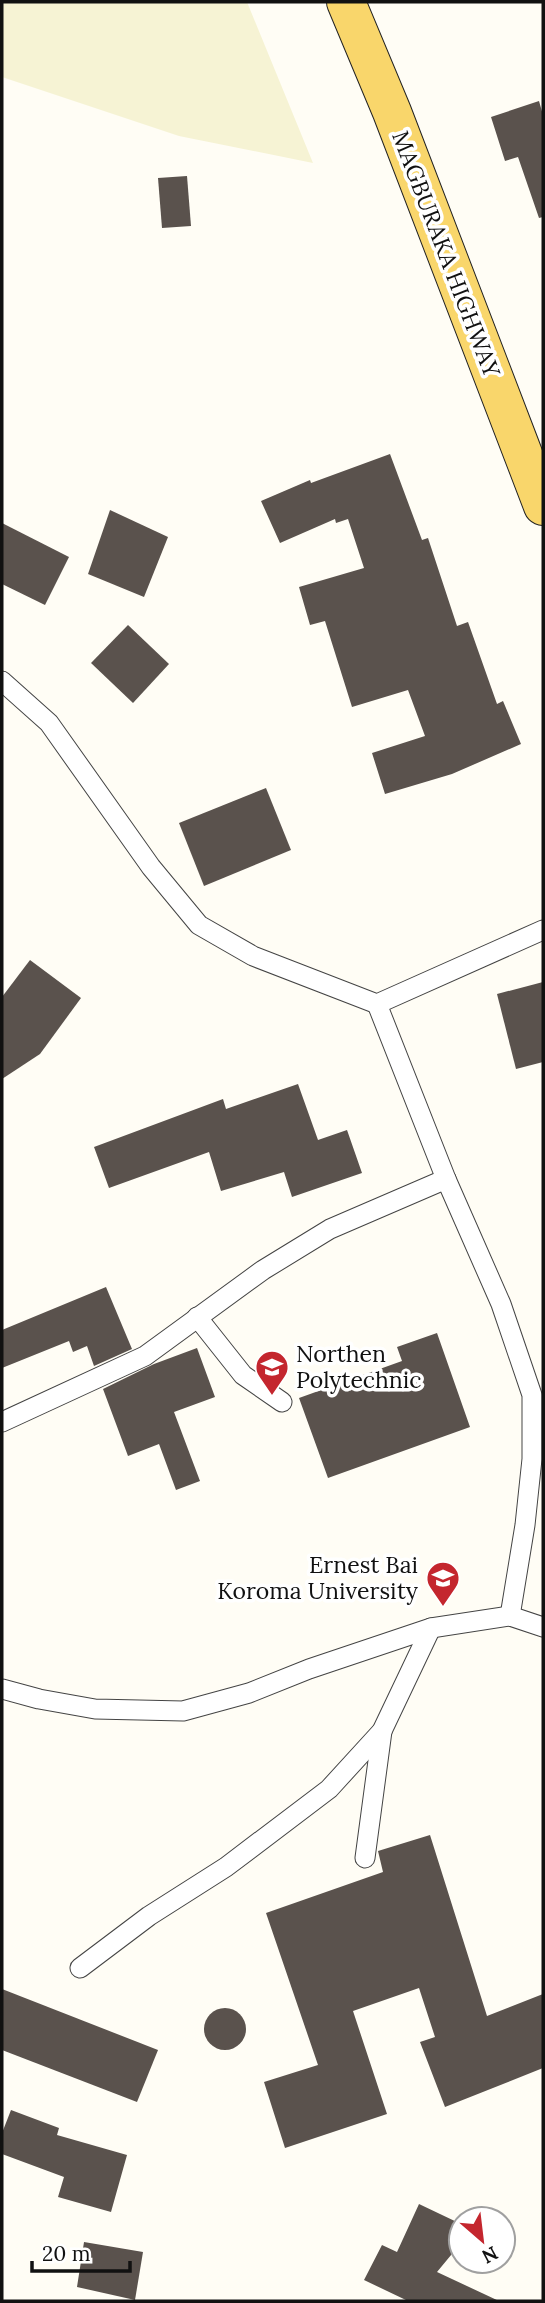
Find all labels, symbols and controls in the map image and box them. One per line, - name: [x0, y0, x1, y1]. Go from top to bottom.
- street label: MAGBURAKA HIGHWAY: [386, 127, 507, 381]
- place label: Northen Polytechnic: [296, 1339, 422, 1394]
- school or university icon: Northen Polytechnic: [253, 1348, 291, 1397]
- place label: Ernest Bai Koroma University: [217, 1550, 419, 1605]
- school or university icon: Ernest Bai Koroma University: [424, 1559, 462, 1608]
- north arrow: [447, 2205, 517, 2275]
- scale bar: [32, 2230, 130, 2274]
- text: 20 m: [42, 2240, 91, 2267]
- text: N: [478, 2241, 502, 2269]

